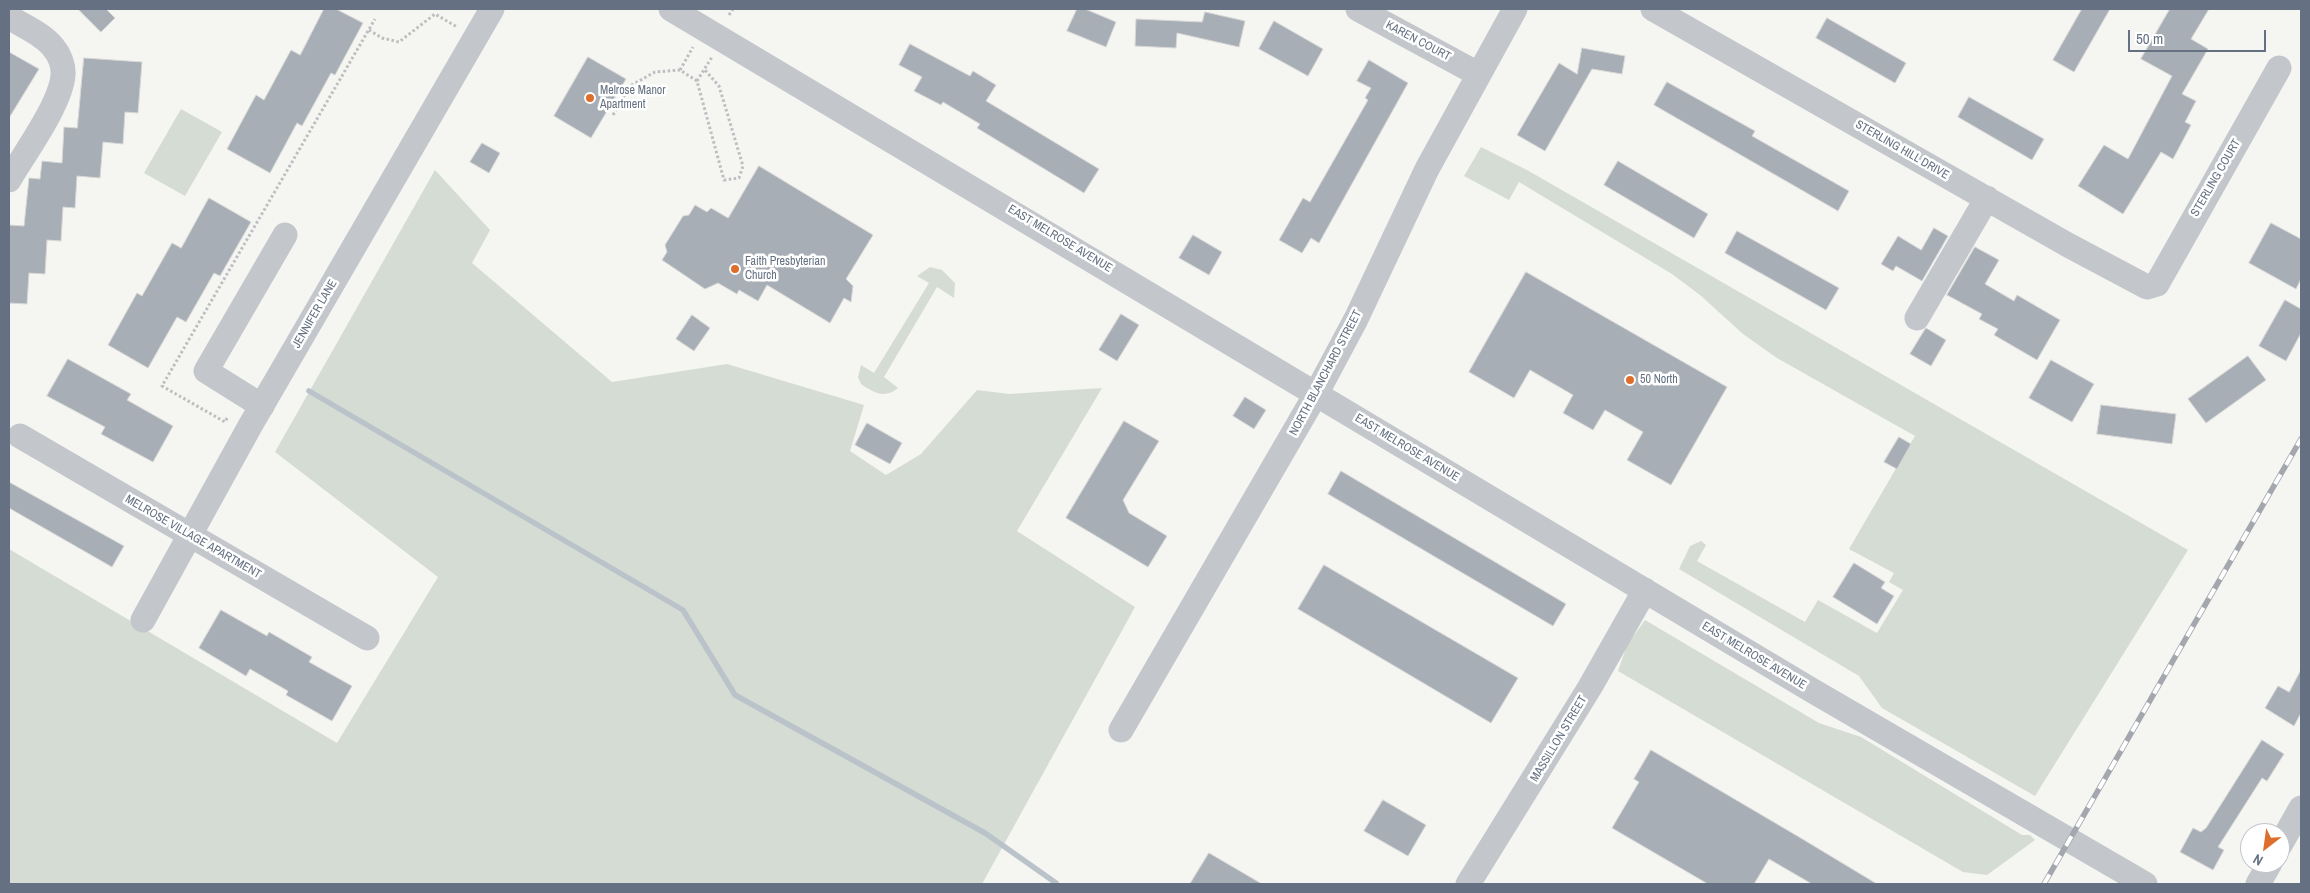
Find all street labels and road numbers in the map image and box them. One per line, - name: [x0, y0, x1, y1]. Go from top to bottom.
- street label: KAREN COURT: [1383, 18, 1453, 64]
- street label: STERLING HILL DRIVE: [1853, 117, 1951, 183]
- street label: STERLING COURT: [2188, 137, 2244, 219]
- street label: EAST MELROSE AVENUE: [1005, 202, 1115, 276]
- street label: JENNIFER LANE: [290, 277, 340, 351]
- street label: NORTH BLANCHARD STREET: [1287, 308, 1365, 438]
- street label: EAST MELROSE AVENUE: [1352, 411, 1462, 485]
- street label: MELROSE VILLAGE APARTMENT: [123, 492, 263, 582]
- street label: EAST MELROSE AVENUE: [1699, 619, 1809, 693]
- street label: MASSILLON STREET: [1528, 693, 1590, 785]

